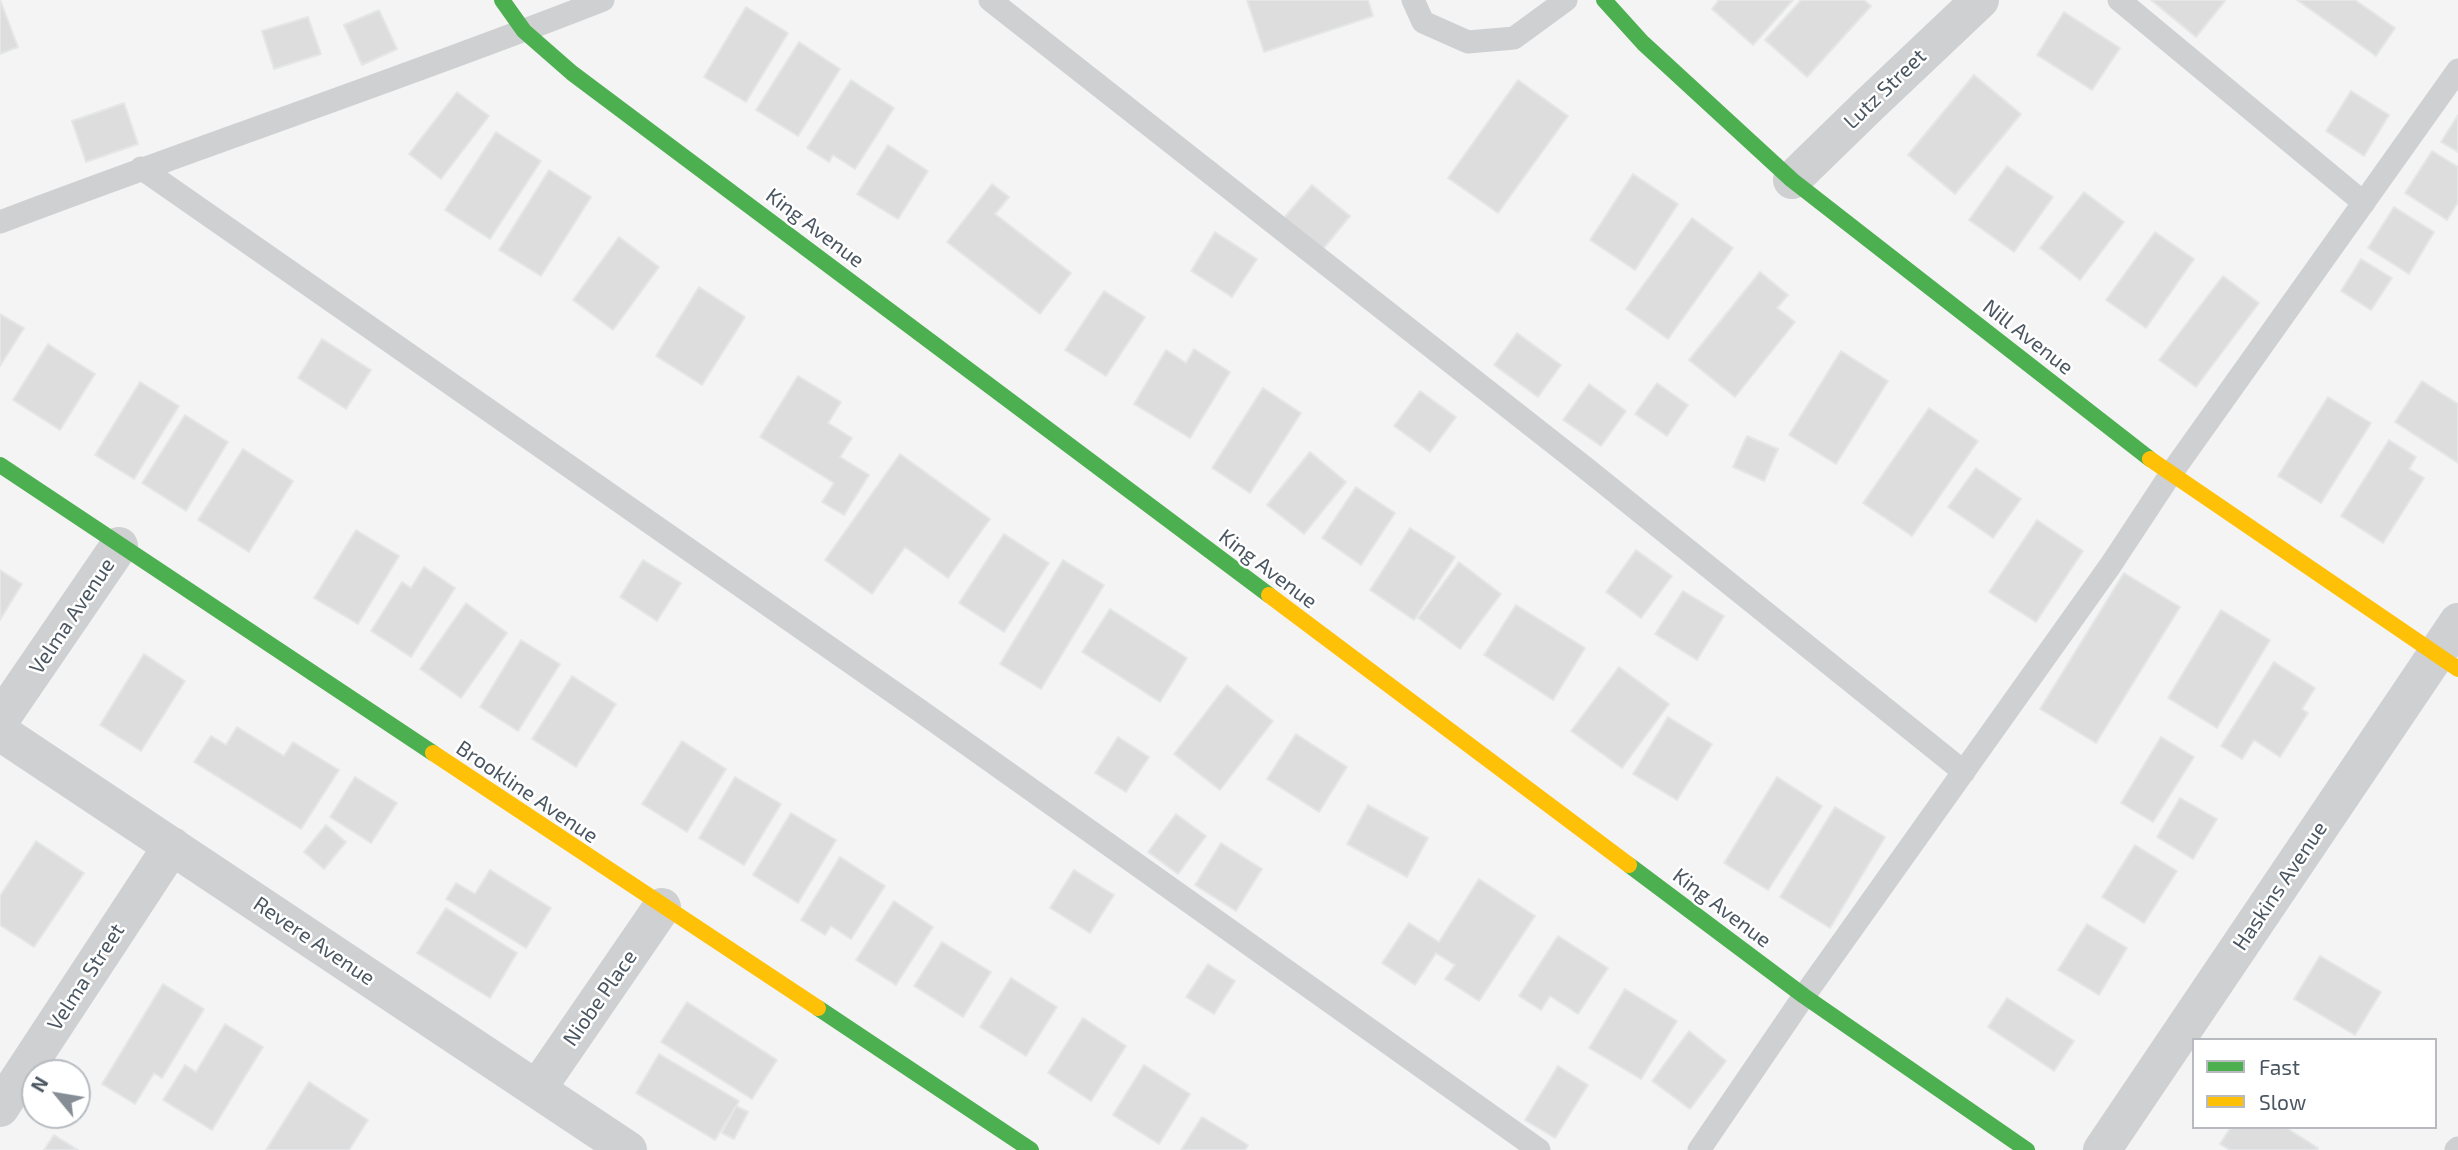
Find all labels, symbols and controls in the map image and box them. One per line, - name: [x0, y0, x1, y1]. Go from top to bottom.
- street label: Lutz Street: [1839, 44, 1931, 134]
- street label: King Avenue: [761, 183, 869, 273]
- street label: Nill Avenue: [1978, 294, 2078, 380]
- street label: King Avenue: [1214, 524, 1322, 614]
- street label: Velma Avenue: [24, 553, 120, 679]
- street label: Brookline Avenue: [451, 735, 603, 849]
- street label: Haskins Avenue: [2228, 817, 2332, 955]
- street label: King Avenue: [1668, 863, 1776, 953]
- street label: Revere Avenue: [249, 891, 379, 991]
- street label: Velma Street: [42, 919, 130, 1035]
- street label: Niobe Place: [558, 945, 642, 1051]
- legend: [2192, 1038, 2437, 1129]
- text: Fast: [2259, 1054, 2300, 1079]
- north arrow: [21, 1059, 91, 1129]
- text: N: [26, 1073, 53, 1096]
- text: Slow: [2259, 1089, 2306, 1114]

